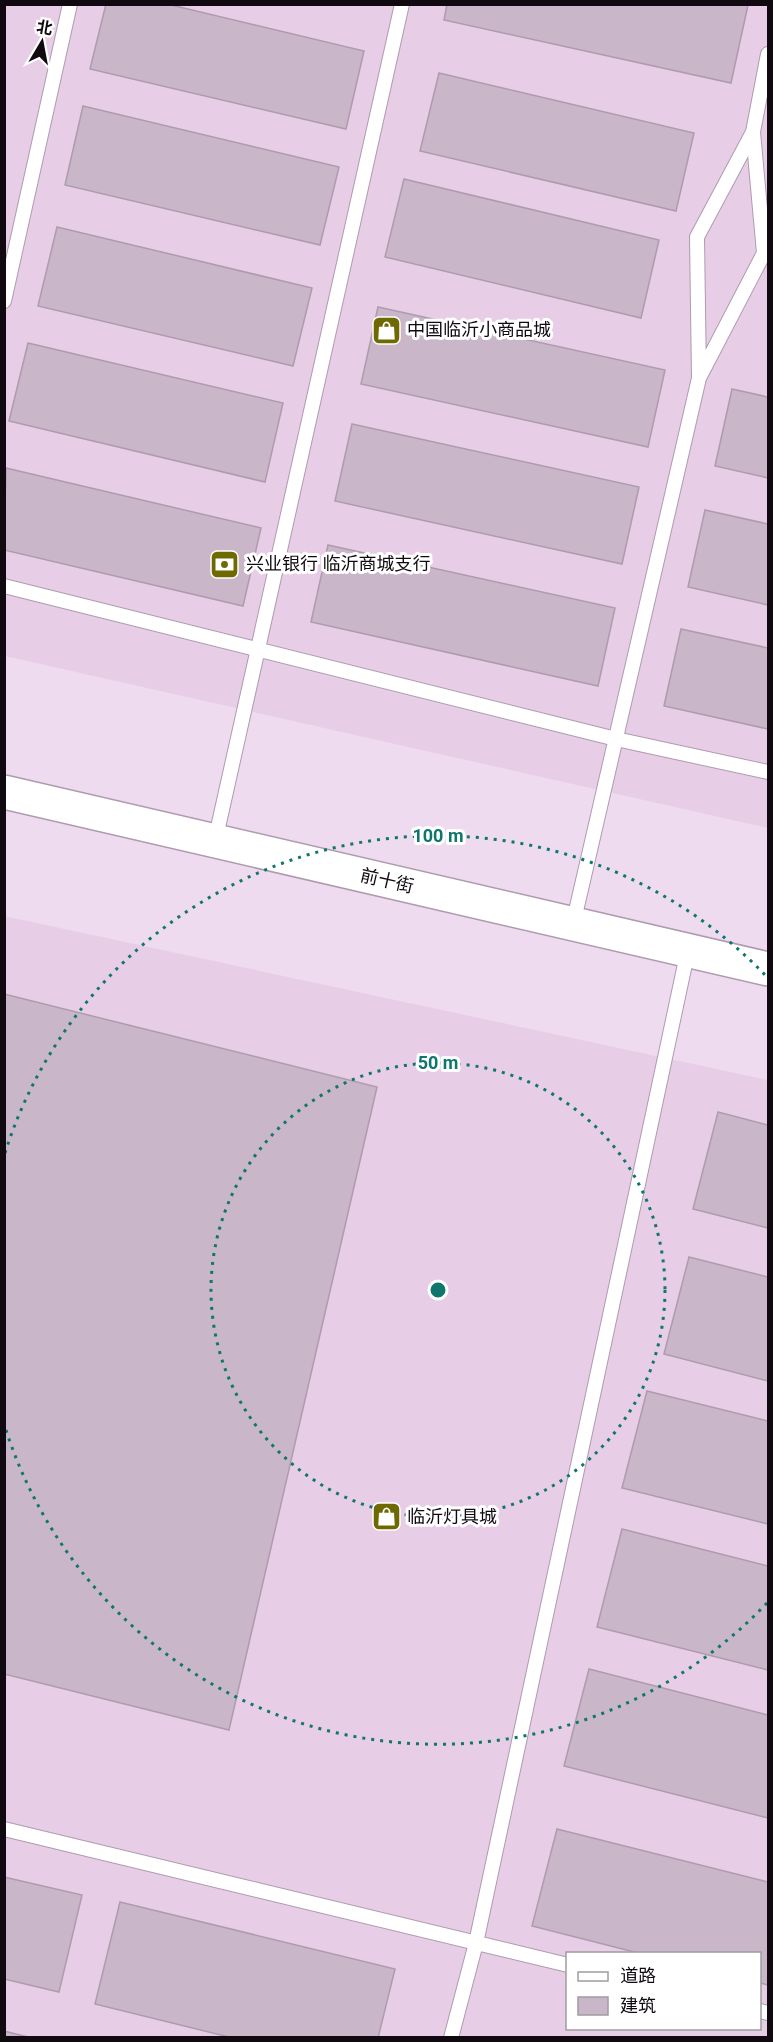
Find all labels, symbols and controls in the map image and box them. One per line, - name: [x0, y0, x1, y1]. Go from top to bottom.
- north arrow: [12, 12, 72, 72]
- text: 北: [35, 17, 54, 38]
- shop icon: 中国临沂小商品城: [370, 314, 402, 346]
- place label: 中国临沂小商品城: [407, 319, 551, 340]
- bank icon: 兴业银行 临沂商城支行: [209, 548, 241, 580]
- place label: 兴业银行 临沂商城支行: [246, 553, 430, 574]
- text: 100 m: [412, 825, 464, 846]
- street label: 前十街: [358, 864, 416, 897]
- text: 50 m: [418, 1052, 458, 1073]
- centre of rings: [428, 1280, 448, 1300]
- shop icon: 临沂灯具城: [370, 1501, 402, 1533]
- place label: 临沂灯具城: [407, 1506, 497, 1527]
- legend: [566, 1952, 761, 2030]
- text: 道路: [620, 1965, 656, 1986]
- text: 建筑: [620, 1995, 656, 2016]

